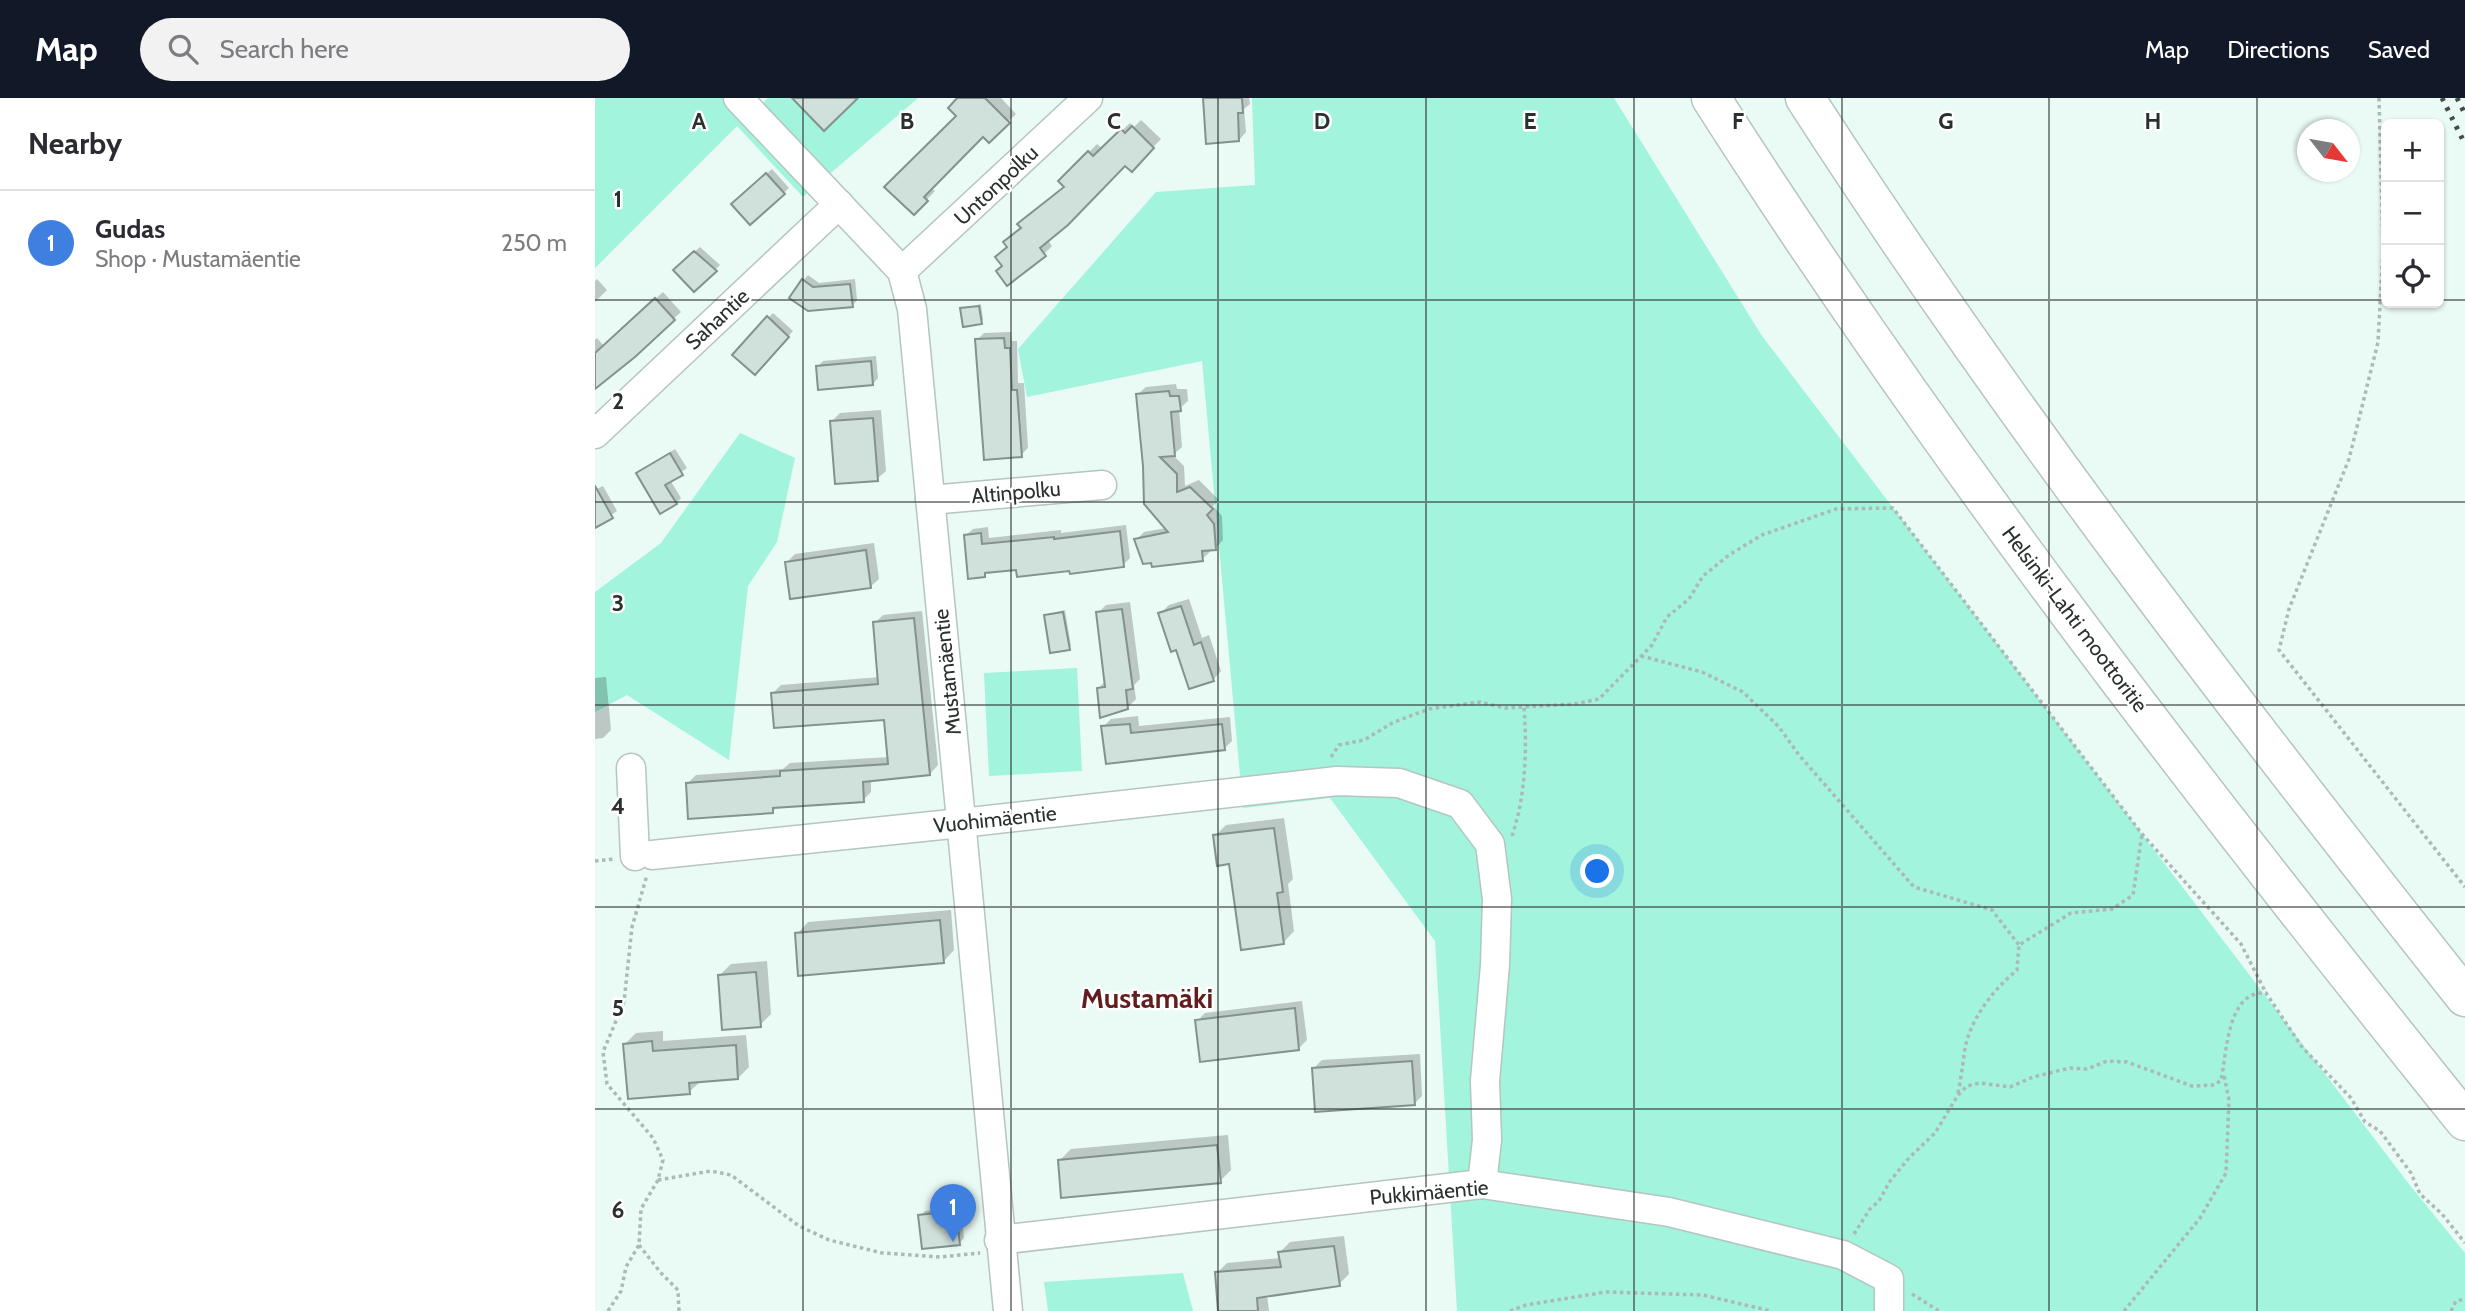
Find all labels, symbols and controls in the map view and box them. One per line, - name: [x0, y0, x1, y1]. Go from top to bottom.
- search box: [140, 18, 630, 81]
- text: Map: [35, 29, 98, 69]
- icon: search: [164, 30, 202, 68]
- text: Search here: [220, 33, 349, 65]
- text: Map: [2145, 35, 2189, 64]
- text: Directions: [2227, 35, 2330, 64]
- text: Saved: [2368, 35, 2430, 64]
- text: A: [692, 107, 707, 135]
- text: B: [900, 107, 914, 135]
- text: C: [1107, 107, 1121, 135]
- text: D: [1314, 107, 1330, 135]
- text: E: [1523, 107, 1537, 135]
- text: F: [1732, 107, 1744, 135]
- text: G: [1938, 107, 1954, 135]
- text: H: [2145, 107, 2161, 135]
- north arrow: [2297, 119, 2360, 182]
- map controls: [2381, 119, 2444, 308]
- button: +: [2381, 119, 2444, 182]
- text: Nearby: [28, 125, 122, 162]
- street label: Untonpolku: [949, 140, 1043, 230]
- button: −: [2381, 182, 2444, 245]
- text: 1: [614, 185, 622, 213]
- text: Gudas: [95, 213, 165, 245]
- text: 1: [47, 229, 55, 257]
- text: 250 m: [501, 229, 567, 257]
- text: Shop · Mustamäentie: [95, 245, 301, 273]
- button: locate: [2381, 245, 2444, 308]
- street label: Sahantie: [680, 283, 754, 355]
- text: 2: [612, 387, 624, 415]
- street label: Altinpolku: [970, 476, 1062, 508]
- street label: Helsinki-Lahti moottoritie: [1997, 521, 2153, 717]
- text: 3: [612, 589, 624, 617]
- street label: Mustamäentie: [928, 607, 966, 736]
- text: 4: [611, 792, 625, 820]
- street label: Vuohimäentie: [932, 800, 1058, 838]
- your location: [1580, 854, 1614, 888]
- district label: Mustamäki: [1081, 981, 1213, 1015]
- text: 5: [612, 994, 624, 1022]
- street label: Pukkimäentie: [1369, 1174, 1490, 1210]
- pin: 1: [930, 1184, 976, 1242]
- text: 6: [612, 1196, 624, 1224]

